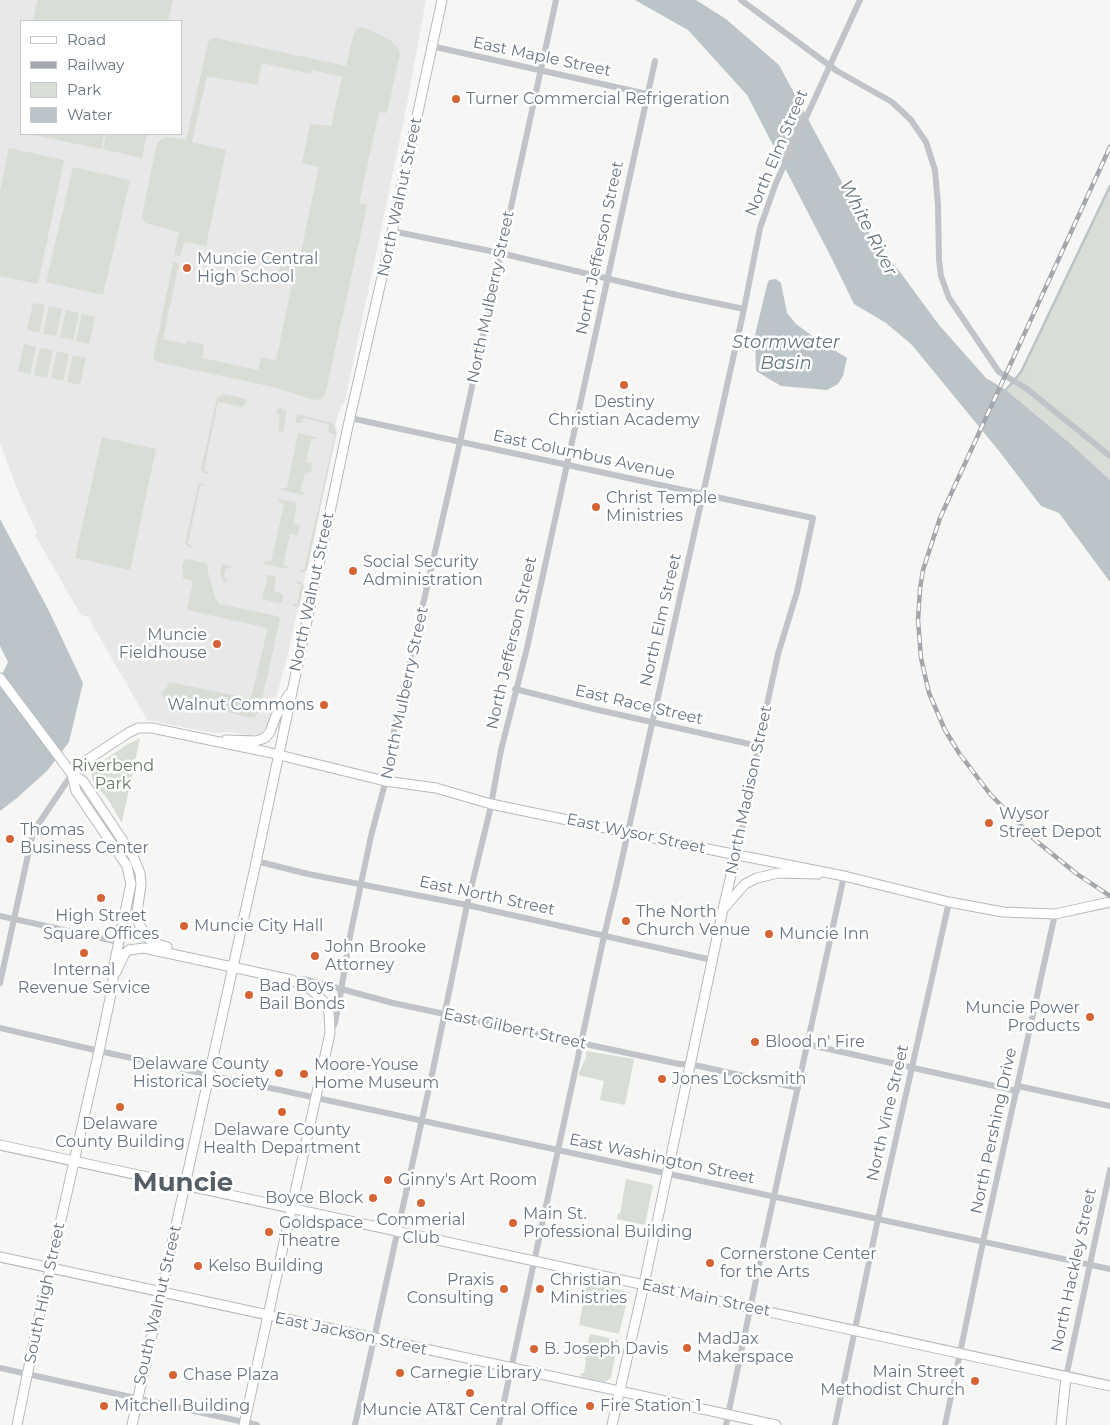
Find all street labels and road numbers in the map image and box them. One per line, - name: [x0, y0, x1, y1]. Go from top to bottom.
- street label: East Maple Street: [471, 33, 613, 81]
- street label: North Elm Street: [742, 87, 812, 219]
- street label: North Walnut Street: [374, 116, 426, 278]
- street label: North Jefferson Street: [572, 159, 628, 337]
- street label: North Mulberry Street: [463, 209, 519, 385]
- street label: East Columbus Avenue: [491, 426, 677, 484]
- street label: North Walnut Street: [286, 511, 338, 673]
- street label: North Elm Street: [636, 552, 686, 688]
- street label: North Jefferson Street: [483, 555, 541, 731]
- street label: North Mulberry Street: [377, 605, 433, 781]
- street label: East Race Street: [573, 681, 705, 729]
- street label: North Madison Street: [722, 704, 776, 876]
- street label: East Wysor Street: [565, 810, 707, 858]
- street label: East North Street: [417, 872, 557, 920]
- street label: East Gilbert Street: [442, 1004, 588, 1054]
- street label: North Vine Street: [863, 1043, 913, 1183]
- street label: North Pershing Drive: [967, 1046, 1021, 1216]
- street label: East Washington Street: [567, 1130, 757, 1188]
- street label: North Hackley Street: [1047, 1186, 1101, 1354]
- street label: South High Street: [21, 1221, 69, 1365]
- street label: South Walnut Street: [130, 1223, 186, 1387]
- street label: East Main Street: [640, 1275, 772, 1321]
- street label: East Jackson Street: [273, 1308, 429, 1360]

